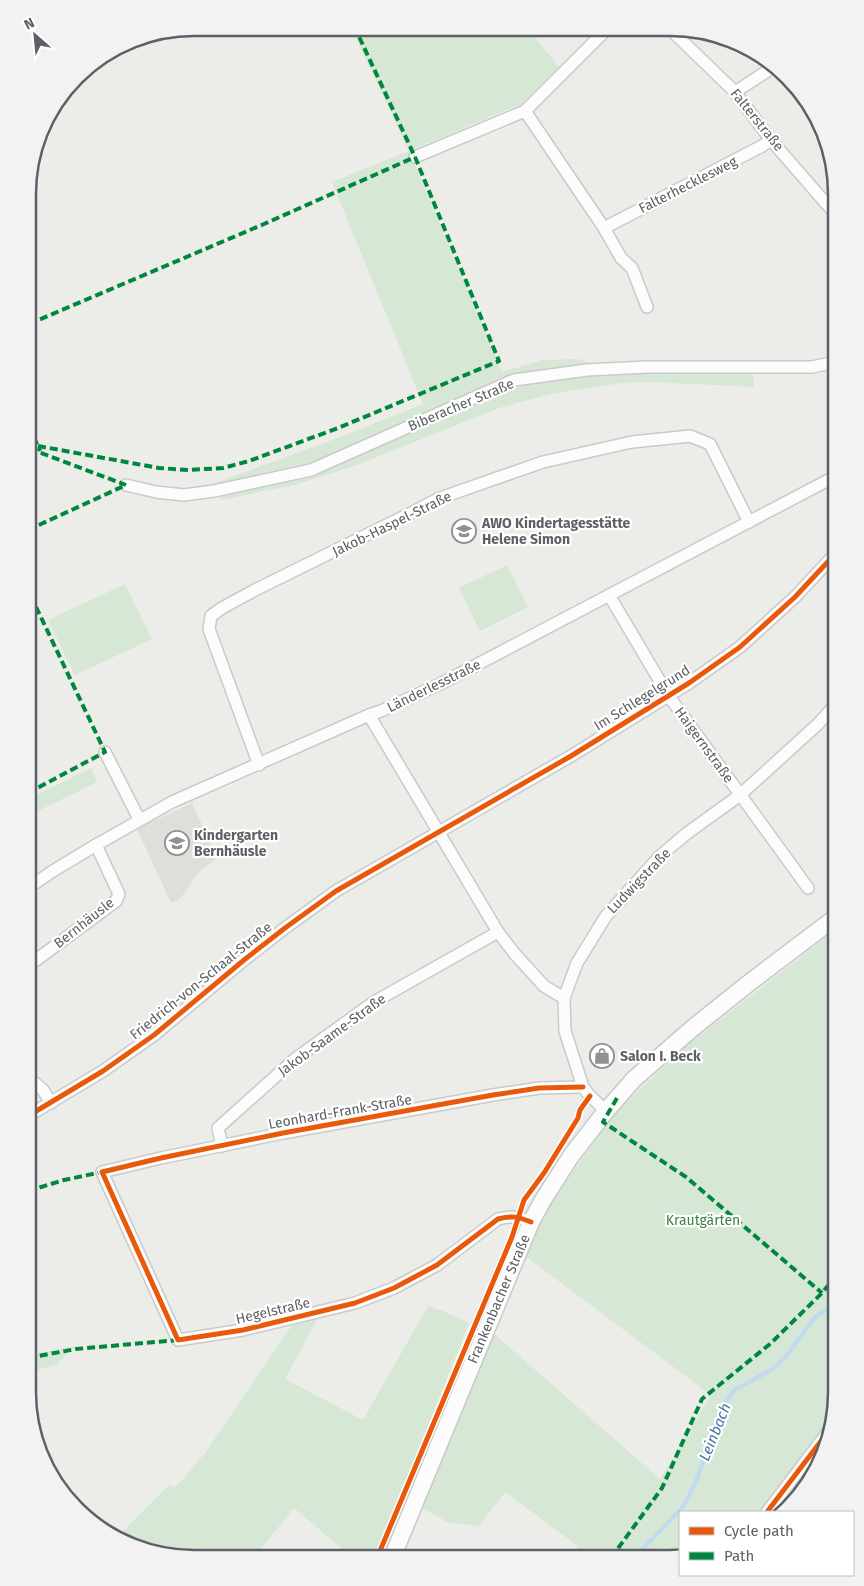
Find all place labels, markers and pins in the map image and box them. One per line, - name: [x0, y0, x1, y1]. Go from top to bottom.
- place label: AWO Kindertagesstätte Helene Simon: [481, 515, 631, 548]
- school or university icon: AWO Kindertagesstätte Helene Simon: [451, 518, 477, 544]
- place label: Kindergarten Bernhäusle: [194, 827, 278, 860]
- school or university icon: Kindergarten Bernhäusle: [164, 830, 190, 856]
- shop icon: Salon I. Beck: [589, 1043, 615, 1069]
- place label: Salon I. Beck: [620, 1048, 701, 1065]

